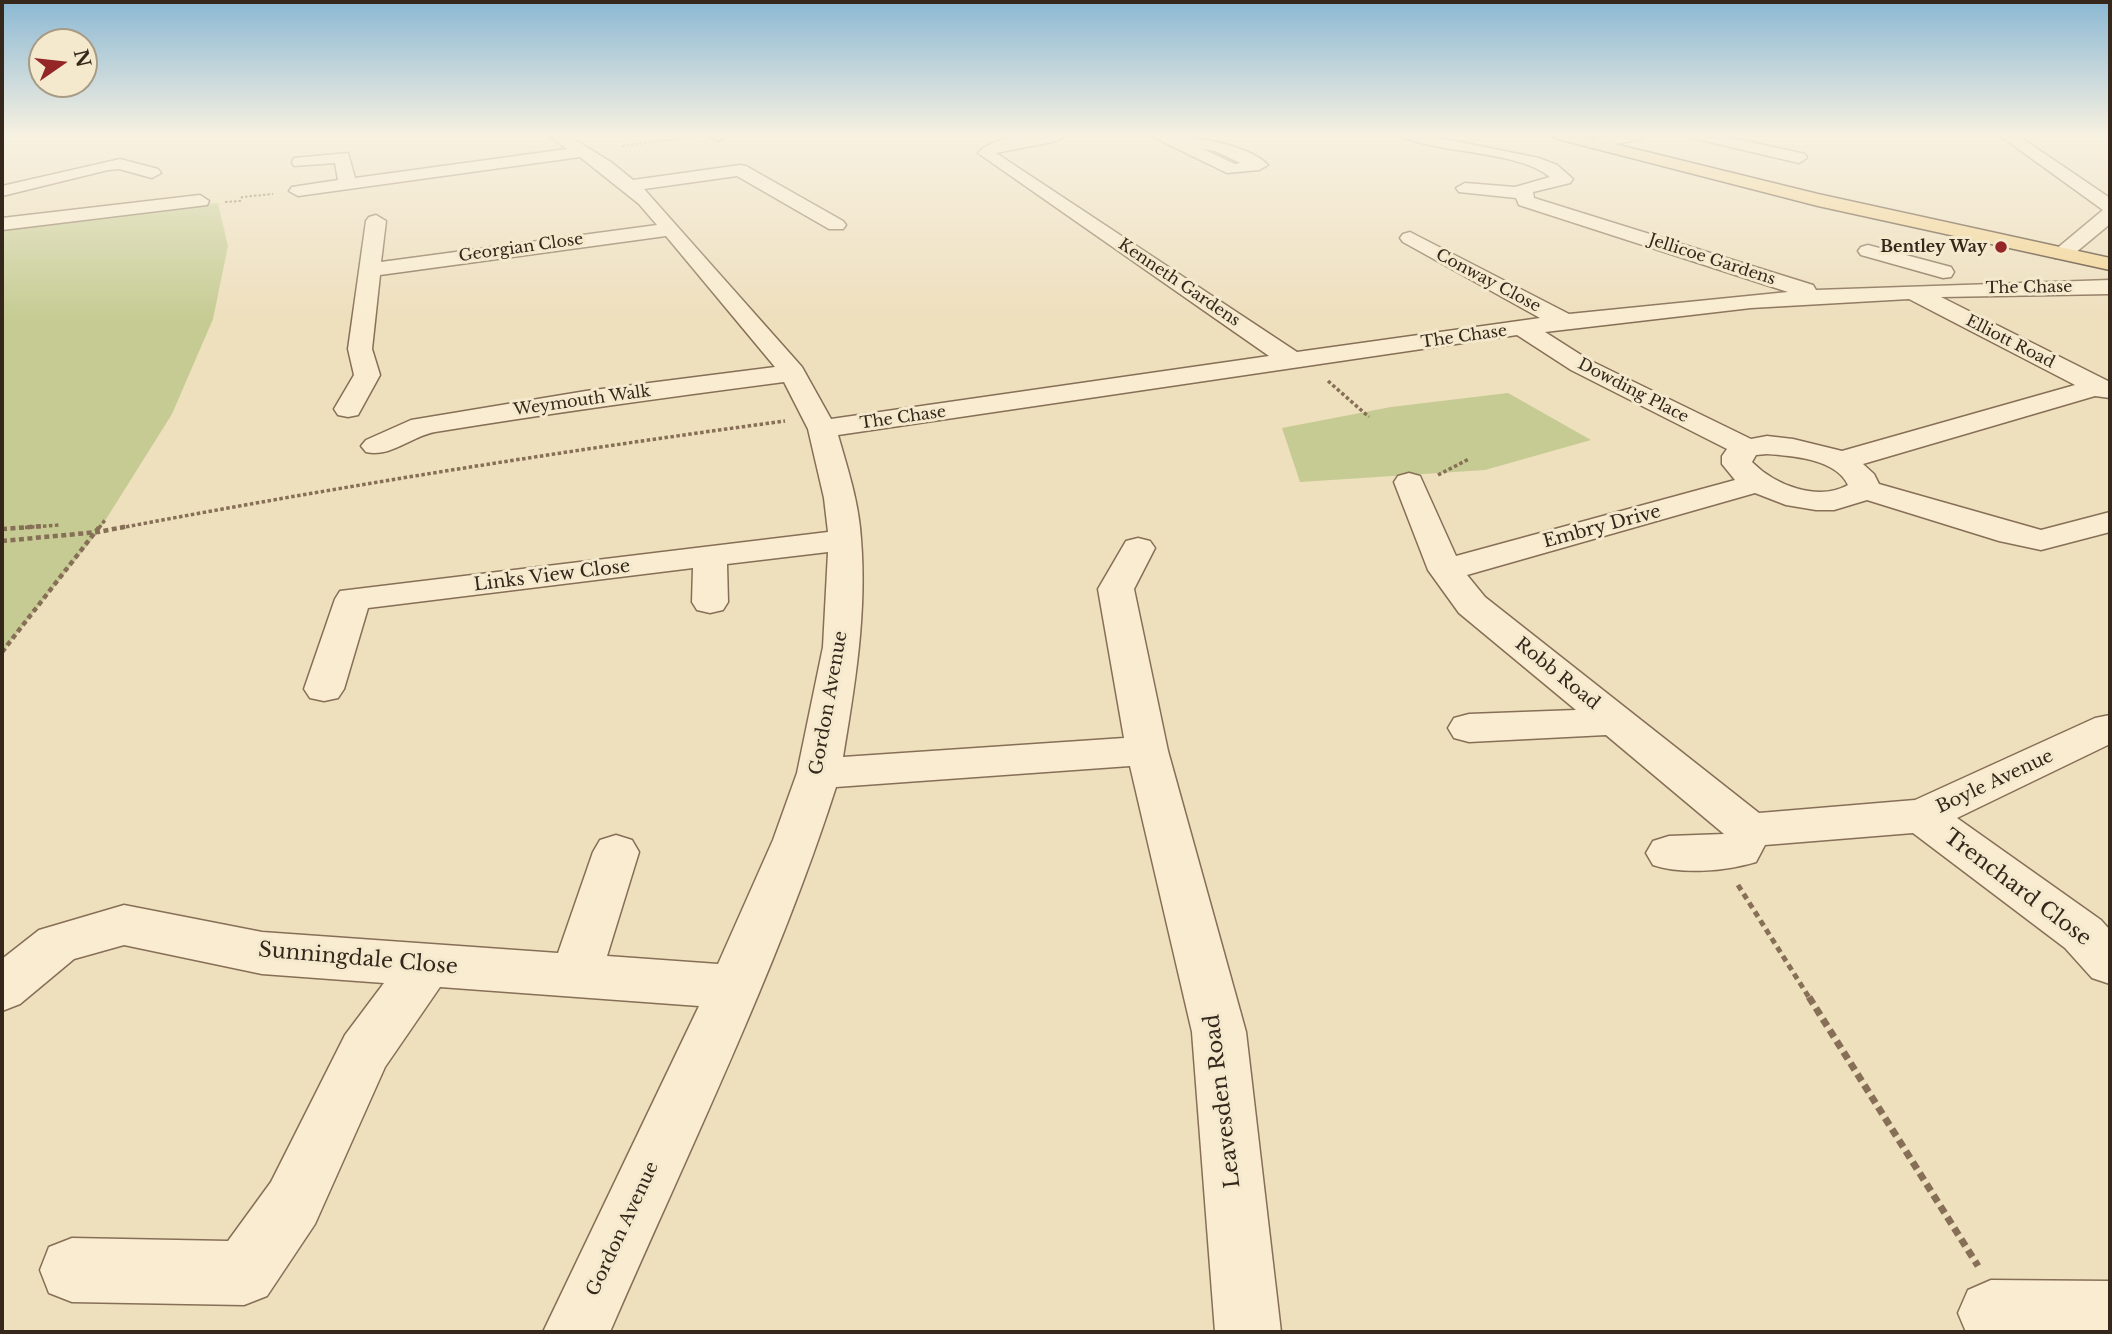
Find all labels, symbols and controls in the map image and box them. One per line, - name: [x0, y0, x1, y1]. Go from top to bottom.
- north arrow: [28, 28, 98, 98]
- text: N: [69, 47, 95, 70]
- street label: Georgian Close: [457, 230, 585, 266]
- street label: Jellicoe Gardens: [1646, 230, 1778, 290]
- street label: Kenneth Gardens: [1114, 235, 1244, 331]
- place label: Bentley Way: [1880, 237, 1987, 257]
- marker: Bentley Way: [1993, 239, 2009, 255]
- street label: Conway Close: [1432, 245, 1544, 317]
- street label: The Chase: [1985, 278, 2073, 298]
- street label: Elliott Road: [1962, 311, 2058, 373]
- street label: The Chase: [1420, 321, 1508, 353]
- street label: Dowding Place: [1574, 355, 1692, 427]
- street label: Weymouth Walk: [512, 382, 652, 420]
- street label: The Chase: [859, 402, 947, 434]
- street label: Embry Drive: [1541, 501, 1663, 553]
- street label: Links View Close: [473, 556, 631, 596]
- street label: Gordon Avenue: [806, 629, 852, 777]
- street label: Robb Road: [1510, 633, 1604, 715]
- street label: Boyle Avenue: [1933, 745, 2057, 819]
- street label: Trenchard Close: [1938, 824, 2096, 952]
- street label: Sunningdale Close: [257, 938, 459, 980]
- street label: Leavesden Road: [1200, 1013, 1246, 1189]
- street label: Gordon Avenue: [582, 1158, 664, 1300]

